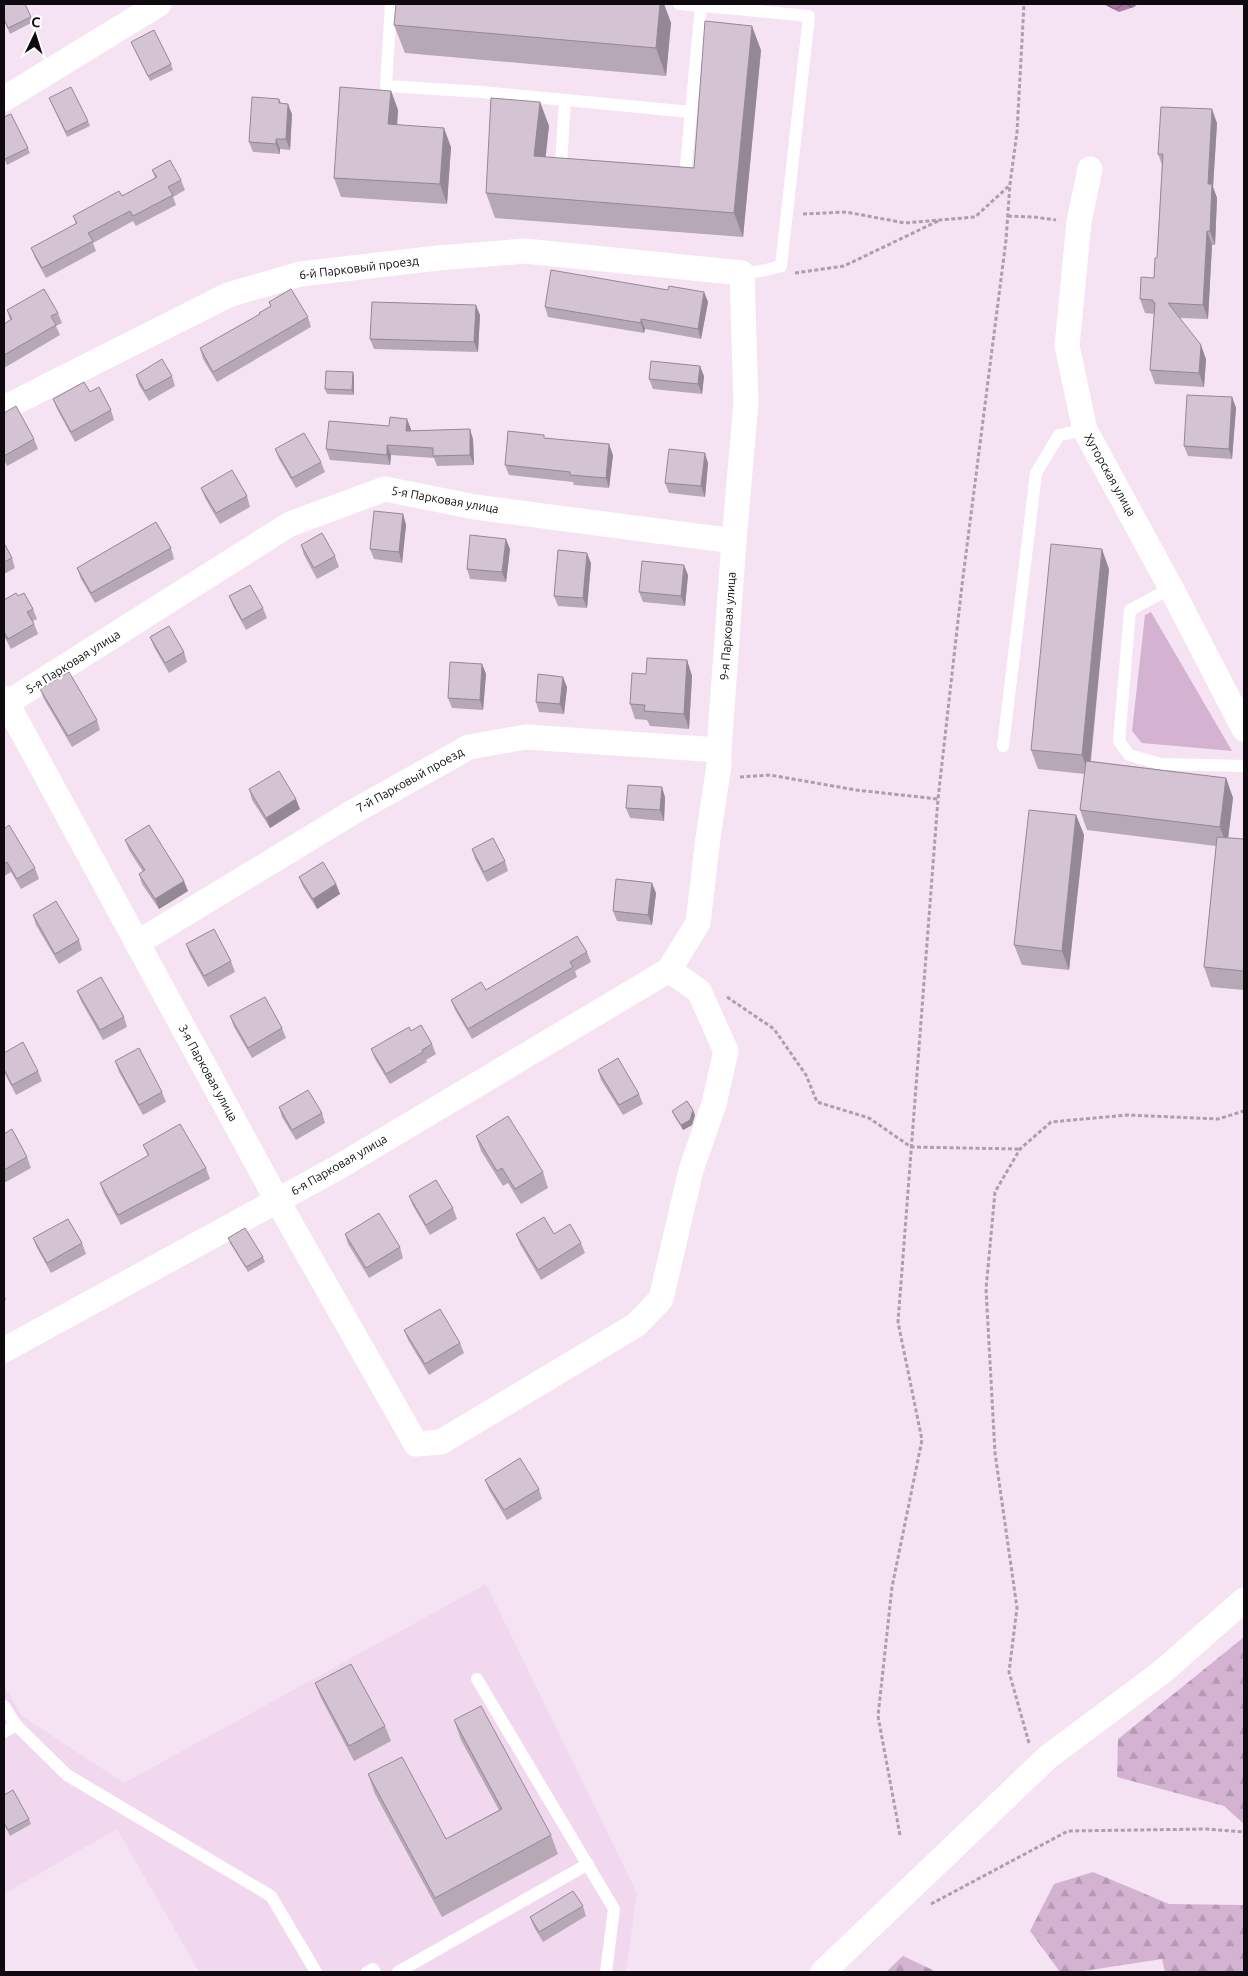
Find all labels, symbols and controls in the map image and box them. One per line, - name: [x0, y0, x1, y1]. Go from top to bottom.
- north arrow: [10, 10, 60, 60]
- text: С: [31, 14, 41, 30]
- street label: 6-й Парковый проезд: [298, 254, 419, 281]
- street label: Хуторская улица: [1082, 431, 1139, 518]
- street label: 5-я Парковая улица: [390, 484, 500, 515]
- street label: 9-я Парковая улица: [717, 571, 738, 681]
- street label: 5-я Парковая улица: [23, 627, 122, 696]
- street label: 7-й Парковый проезд: [354, 745, 466, 814]
- street label: 3-я Парковая улица: [176, 1022, 240, 1123]
- street label: 6-я Парковая улица: [288, 1132, 389, 1197]

